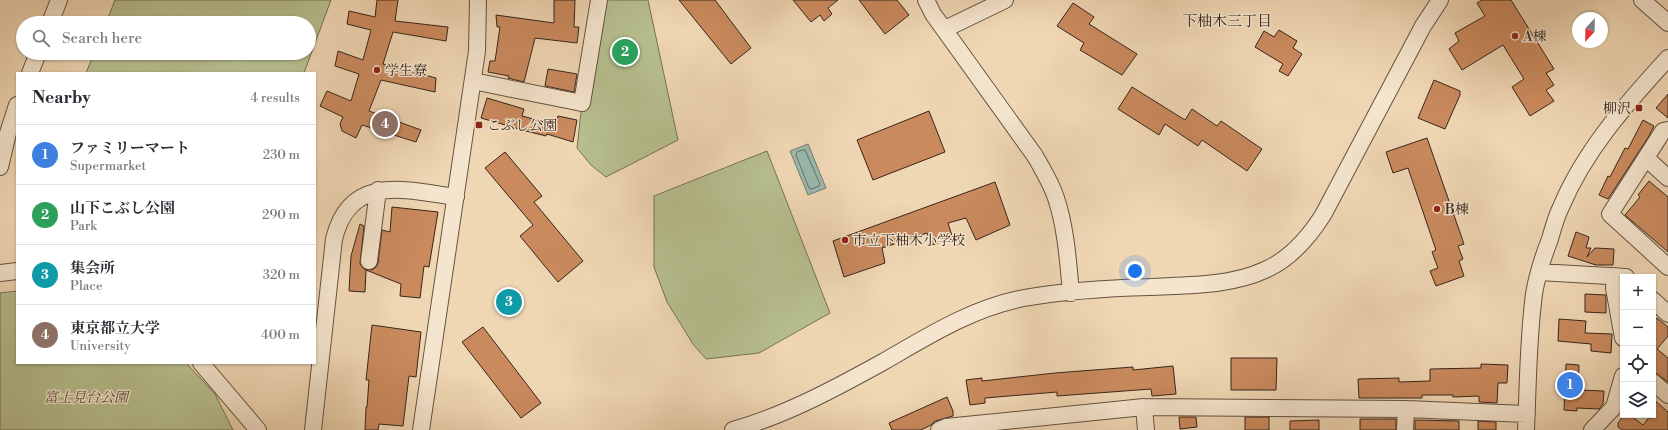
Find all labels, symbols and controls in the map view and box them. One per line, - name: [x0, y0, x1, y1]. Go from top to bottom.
- district label: 下柚木三丁目: [1182, 12, 1272, 31]
- north arrow: [1572, 12, 1608, 48]
- search box: [16, 16, 316, 60]
- icon: search: [30, 27, 52, 49]
- place label: A棟: [1522, 28, 1547, 46]
- text: Search here: [62, 29, 142, 48]
- marker: A棟: [1510, 31, 1520, 41]
- pin: 2: [612, 37, 638, 67]
- place label: 学生寮: [385, 62, 427, 80]
- marker: 学生寮: [372, 65, 382, 75]
- text: Nearby: [32, 87, 91, 109]
- text: 4 results: [250, 90, 300, 106]
- place label: 柳沢: [1603, 100, 1631, 118]
- marker: 柳沢: [1634, 103, 1644, 113]
- pin: 4: [372, 109, 398, 139]
- place label: こぶし公園: [487, 117, 557, 135]
- marker: こぶし公園: [474, 120, 484, 130]
- text: ファミリーマート: [70, 139, 190, 158]
- text: 1: [42, 147, 48, 163]
- text: 230 m: [263, 147, 300, 163]
- text: Supermarket: [70, 158, 146, 174]
- text: 山下こぶし公園: [70, 199, 175, 218]
- place label: B棟: [1444, 201, 1469, 219]
- marker: B棟: [1432, 204, 1442, 214]
- text: 2: [41, 207, 49, 223]
- text: 290 m: [262, 207, 300, 223]
- text: Park: [70, 218, 97, 234]
- place label: 市立下柚木小学校: [853, 232, 965, 250]
- marker: 市立下柚木小学校: [840, 235, 850, 245]
- text: 集会所: [70, 259, 115, 278]
- your location: [1125, 261, 1145, 281]
- text: 3: [41, 267, 49, 283]
- text: 320 m: [263, 267, 300, 283]
- map controls: [1620, 274, 1656, 418]
- button: +: [1620, 274, 1656, 310]
- text: Place: [70, 278, 102, 294]
- pin: 3: [496, 287, 522, 317]
- button: −: [1620, 310, 1656, 346]
- text: 東京都立大学: [70, 319, 160, 338]
- text: 4: [41, 327, 49, 343]
- text: 400 m: [261, 327, 300, 343]
- text: University: [70, 338, 131, 354]
- button: locate: [1620, 346, 1656, 382]
- pin: 1: [1557, 370, 1583, 400]
- button: layers: [1620, 382, 1656, 418]
- park label: 富士見台公園: [44, 389, 130, 407]

